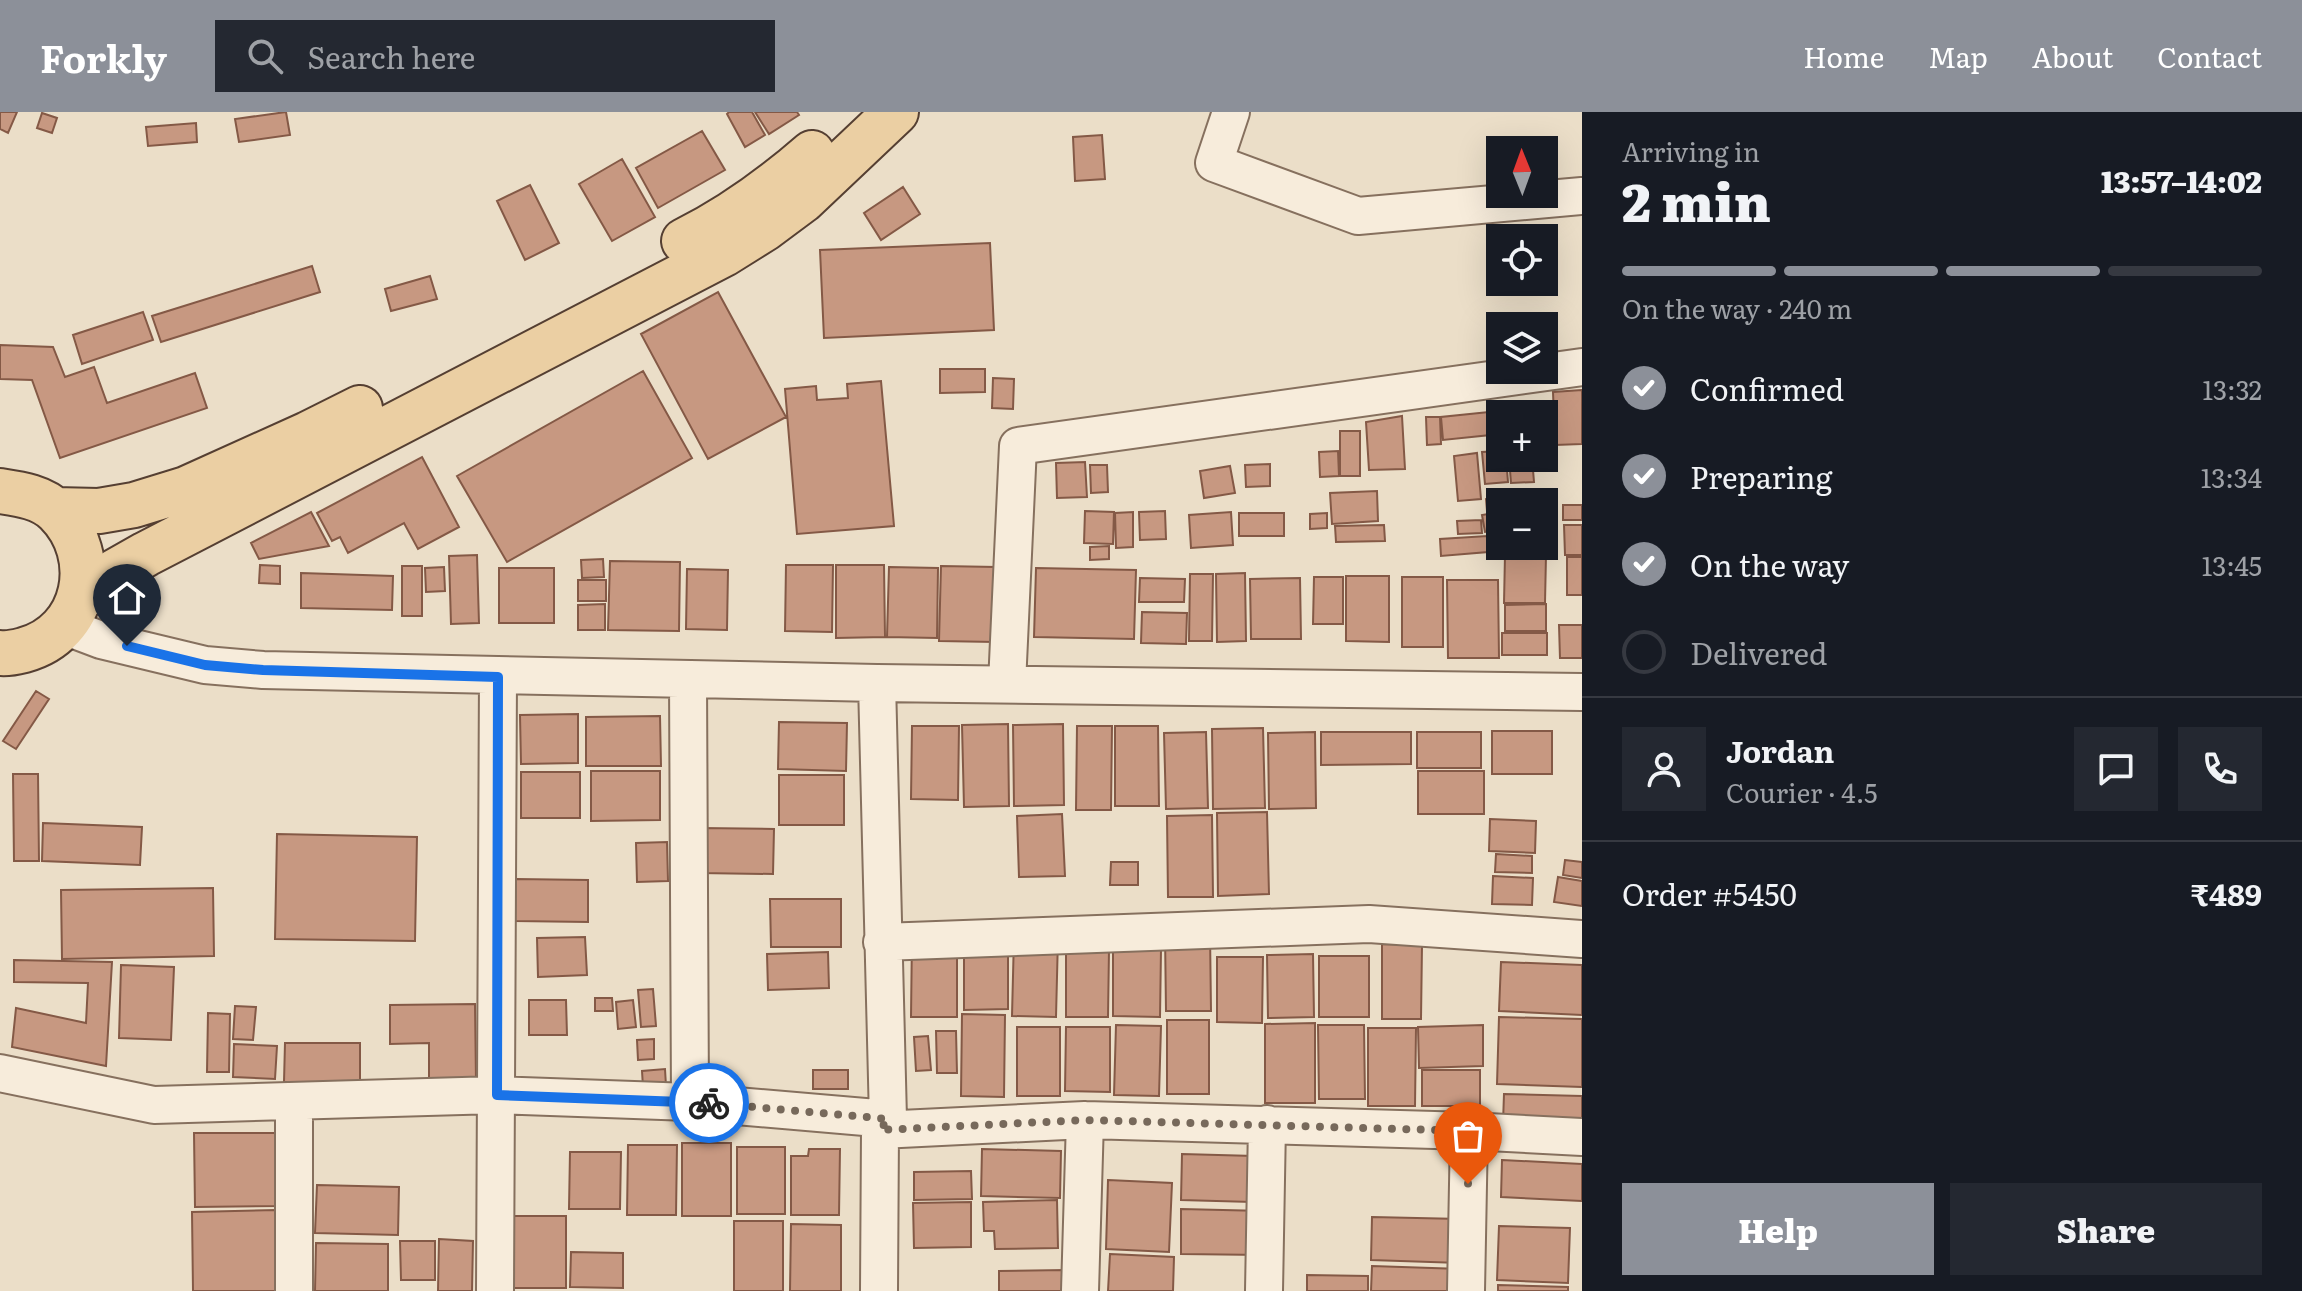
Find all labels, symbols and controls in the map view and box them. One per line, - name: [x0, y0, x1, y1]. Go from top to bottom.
- search box: [215, 20, 775, 92]
- text: Forkly: [40, 28, 167, 85]
- icon: search: [243, 34, 287, 78]
- text: Search here: [307, 34, 475, 78]
- text: Home: [1803, 35, 1884, 77]
- text: Map: [1928, 35, 1988, 77]
- text: About: [2032, 35, 2113, 77]
- text: Contact: [2157, 35, 2262, 77]
- text: Arriving in: [1622, 131, 1760, 170]
- north arrow: [1486, 136, 1558, 208]
- map controls: [1486, 136, 1558, 560]
- text: 13:57–14:02: [2101, 158, 2262, 202]
- text: 2 min: [1622, 161, 1771, 238]
- button: locate: [1486, 224, 1558, 296]
- text: On the way · 240 m: [1622, 288, 1852, 327]
- button: layers: [1486, 312, 1558, 384]
- icon: check: [1622, 366, 1666, 410]
- text: Confirmed: [1690, 366, 1844, 410]
- text: 13:32: [2202, 369, 2262, 408]
- button: +: [1486, 400, 1558, 472]
- icon: check: [1622, 454, 1666, 498]
- text: Preparing: [1690, 454, 1832, 498]
- text: 13:34: [2201, 457, 2262, 496]
- button: −: [1486, 488, 1558, 560]
- icon: check: [1622, 542, 1666, 586]
- text: On the way: [1690, 542, 1849, 586]
- text: 13:45: [2202, 545, 2262, 584]
- pin: [93, 564, 161, 646]
- icon: home: [105, 576, 149, 620]
- text: Delivered: [1690, 630, 1827, 674]
- button: person: [1622, 727, 1706, 811]
- button: chat: [2074, 727, 2158, 811]
- button: phone: [2178, 727, 2262, 811]
- text: Jordan: [1726, 728, 1834, 772]
- text: Courier · 4.5: [1726, 772, 1878, 811]
- text: Order #5450: [1622, 871, 1797, 915]
- text: ₹489: [2191, 871, 2262, 915]
- courier: [669, 1063, 749, 1143]
- icon: bike: [687, 1081, 731, 1125]
- pin: [1434, 1102, 1502, 1184]
- icon: bag: [1446, 1114, 1490, 1158]
- button: Help: [1622, 1183, 1934, 1275]
- button: Share: [1950, 1183, 2262, 1275]

